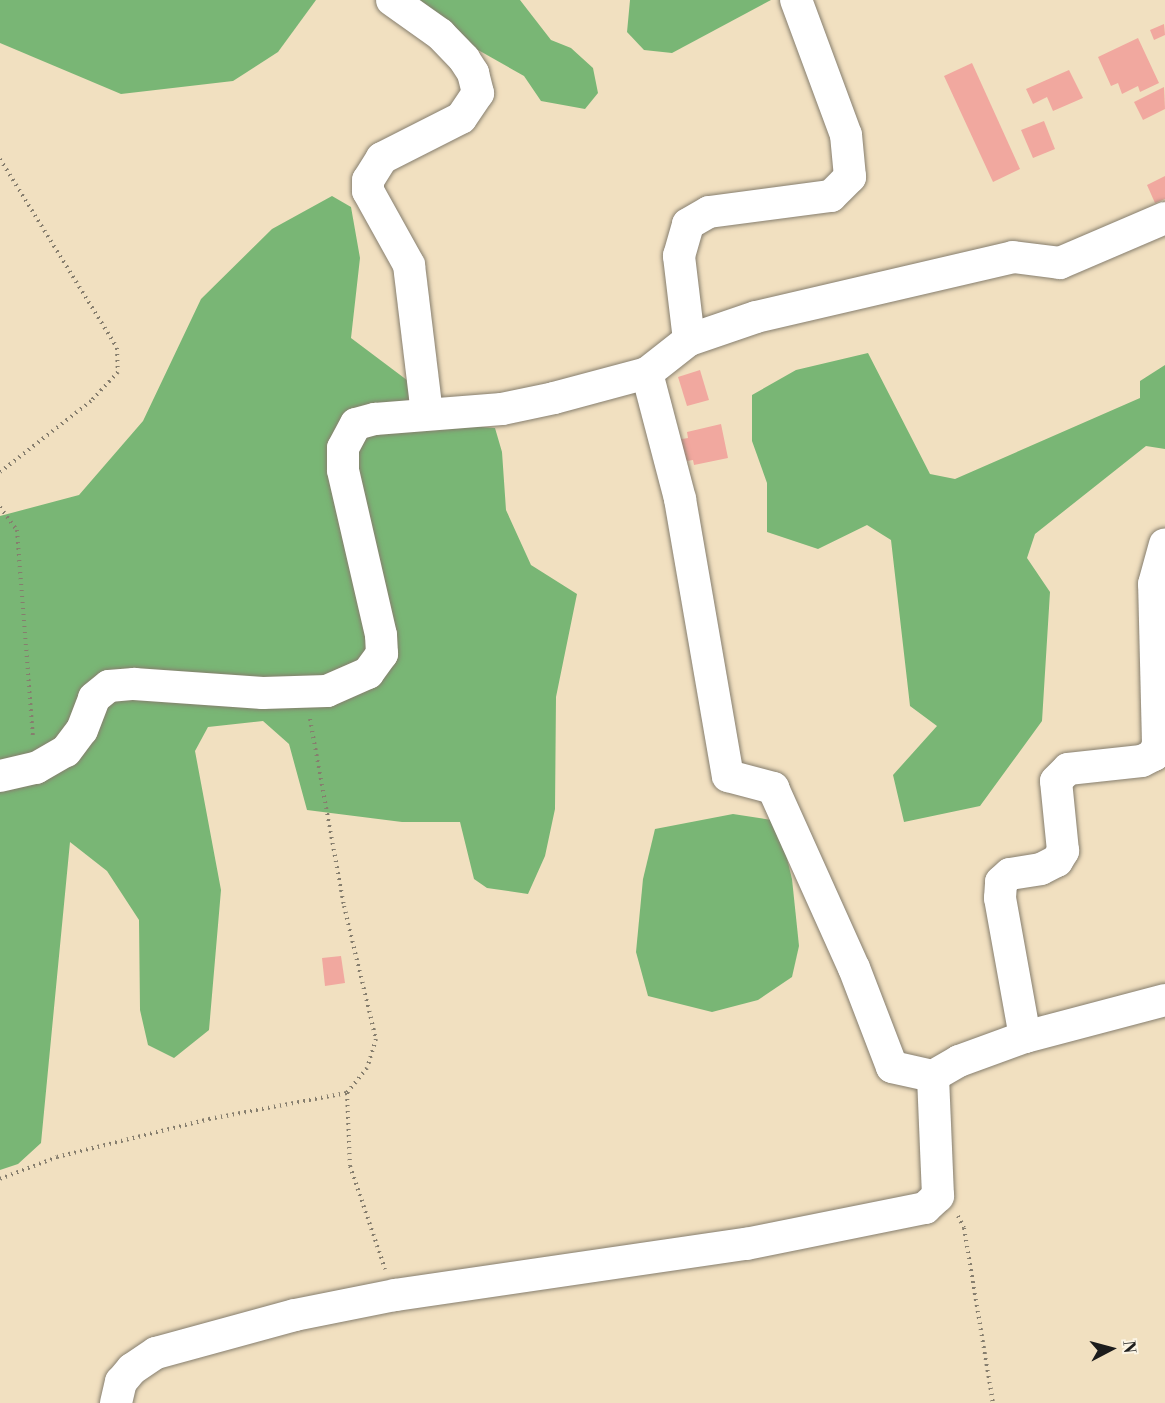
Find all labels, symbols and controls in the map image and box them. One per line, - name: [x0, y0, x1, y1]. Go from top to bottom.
- north arrow: [1081, 1319, 1141, 1379]
- text: N: [1118, 1340, 1140, 1354]

